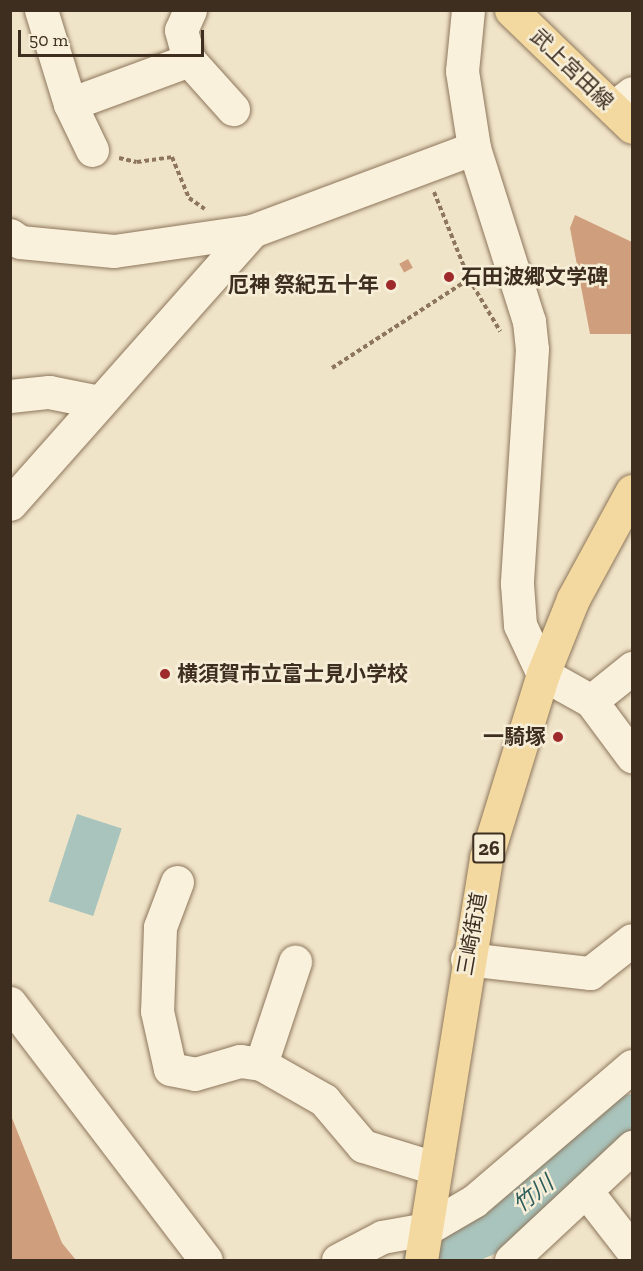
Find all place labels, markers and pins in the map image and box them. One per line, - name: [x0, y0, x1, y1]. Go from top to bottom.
- place label: 石田波郷文学碑: [461, 264, 608, 290]
- marker: 石田波郷文学碑: [442, 270, 456, 284]
- place label: 厄神 祭紀五十年: [228, 272, 379, 298]
- marker: 厄神 祭紀五十年: [384, 278, 398, 292]
- place label: 横須賀市立富士見小学校: [177, 661, 408, 687]
- marker: 横須賀市立富士見小学校: [158, 667, 172, 681]
- place label: 一騎塚: [483, 724, 546, 750]
- marker: 一騎塚: [551, 730, 565, 744]

